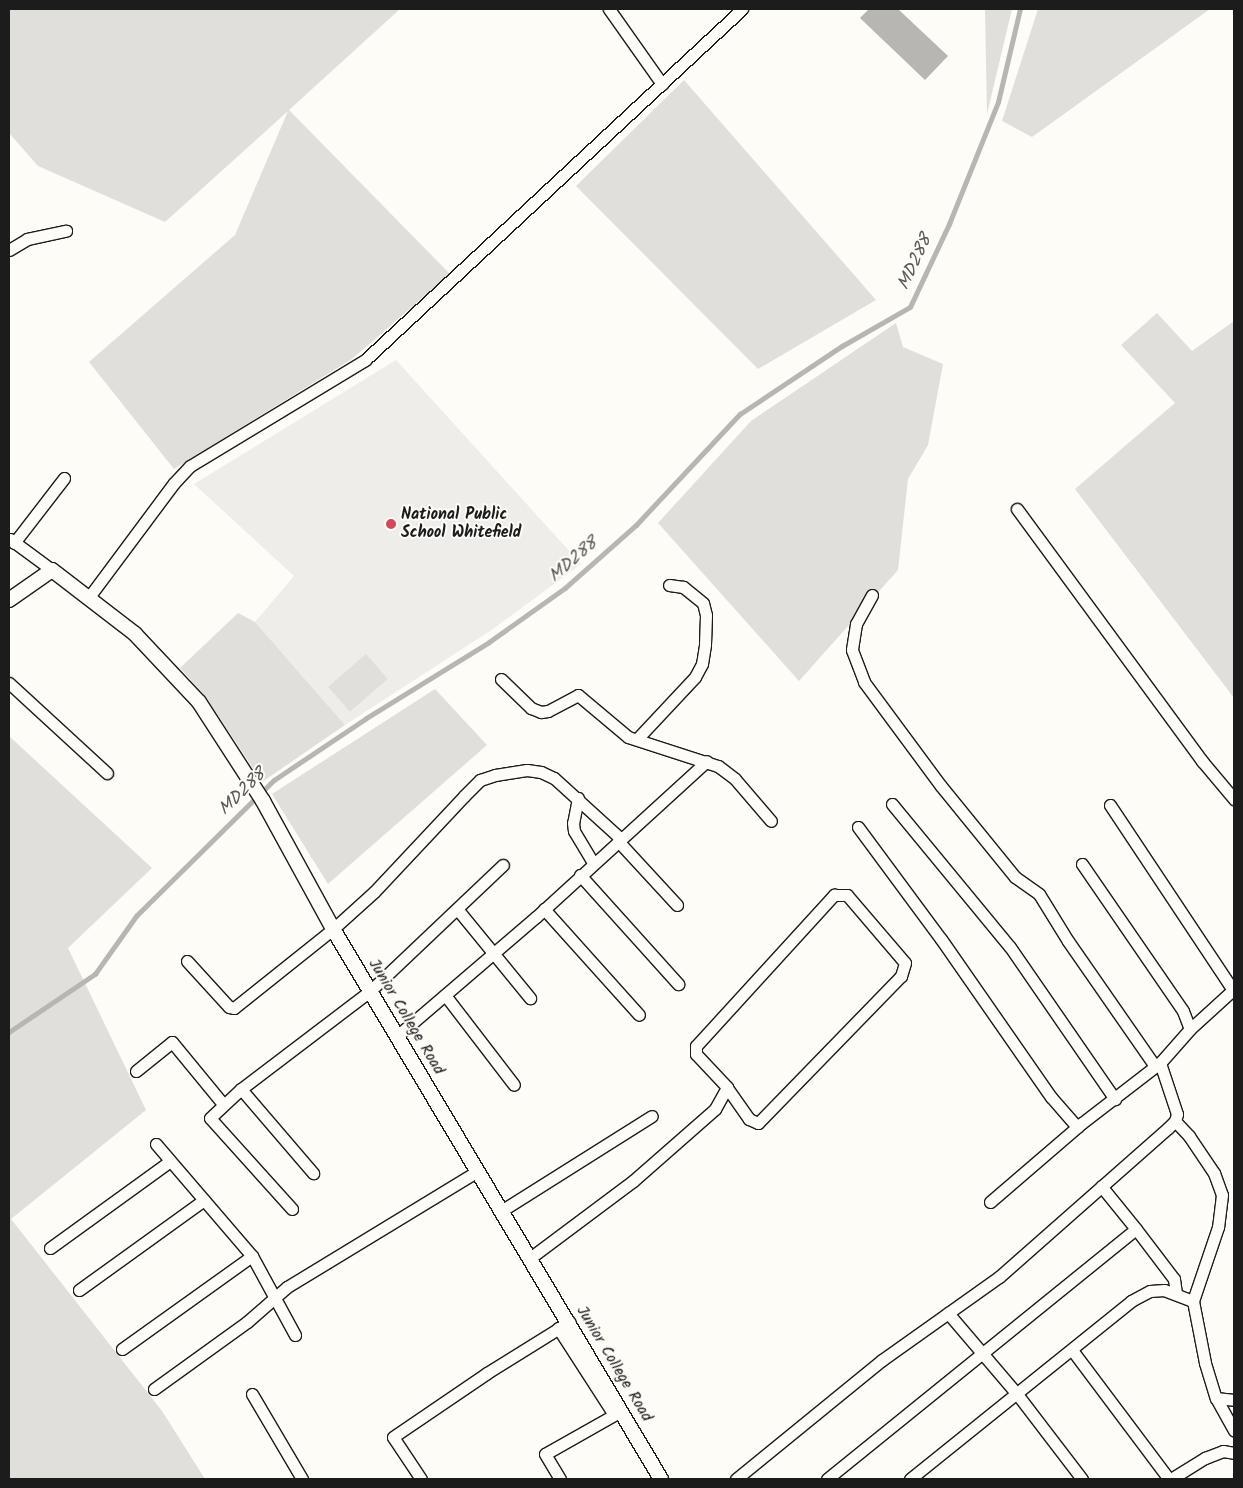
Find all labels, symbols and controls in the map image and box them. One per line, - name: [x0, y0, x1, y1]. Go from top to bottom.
- water label: MD288: [894, 232, 938, 294]
- place label: National Public School Whitefield: [401, 505, 521, 543]
- marker: National Public School Whitefield: [385, 518, 397, 530]
- water label: MD288: [545, 534, 603, 588]
- water label: MD288: [215, 765, 271, 821]
- street label: Junior College Road: [364, 956, 448, 1078]
- street label: Junior College Road: [572, 1303, 656, 1425]

